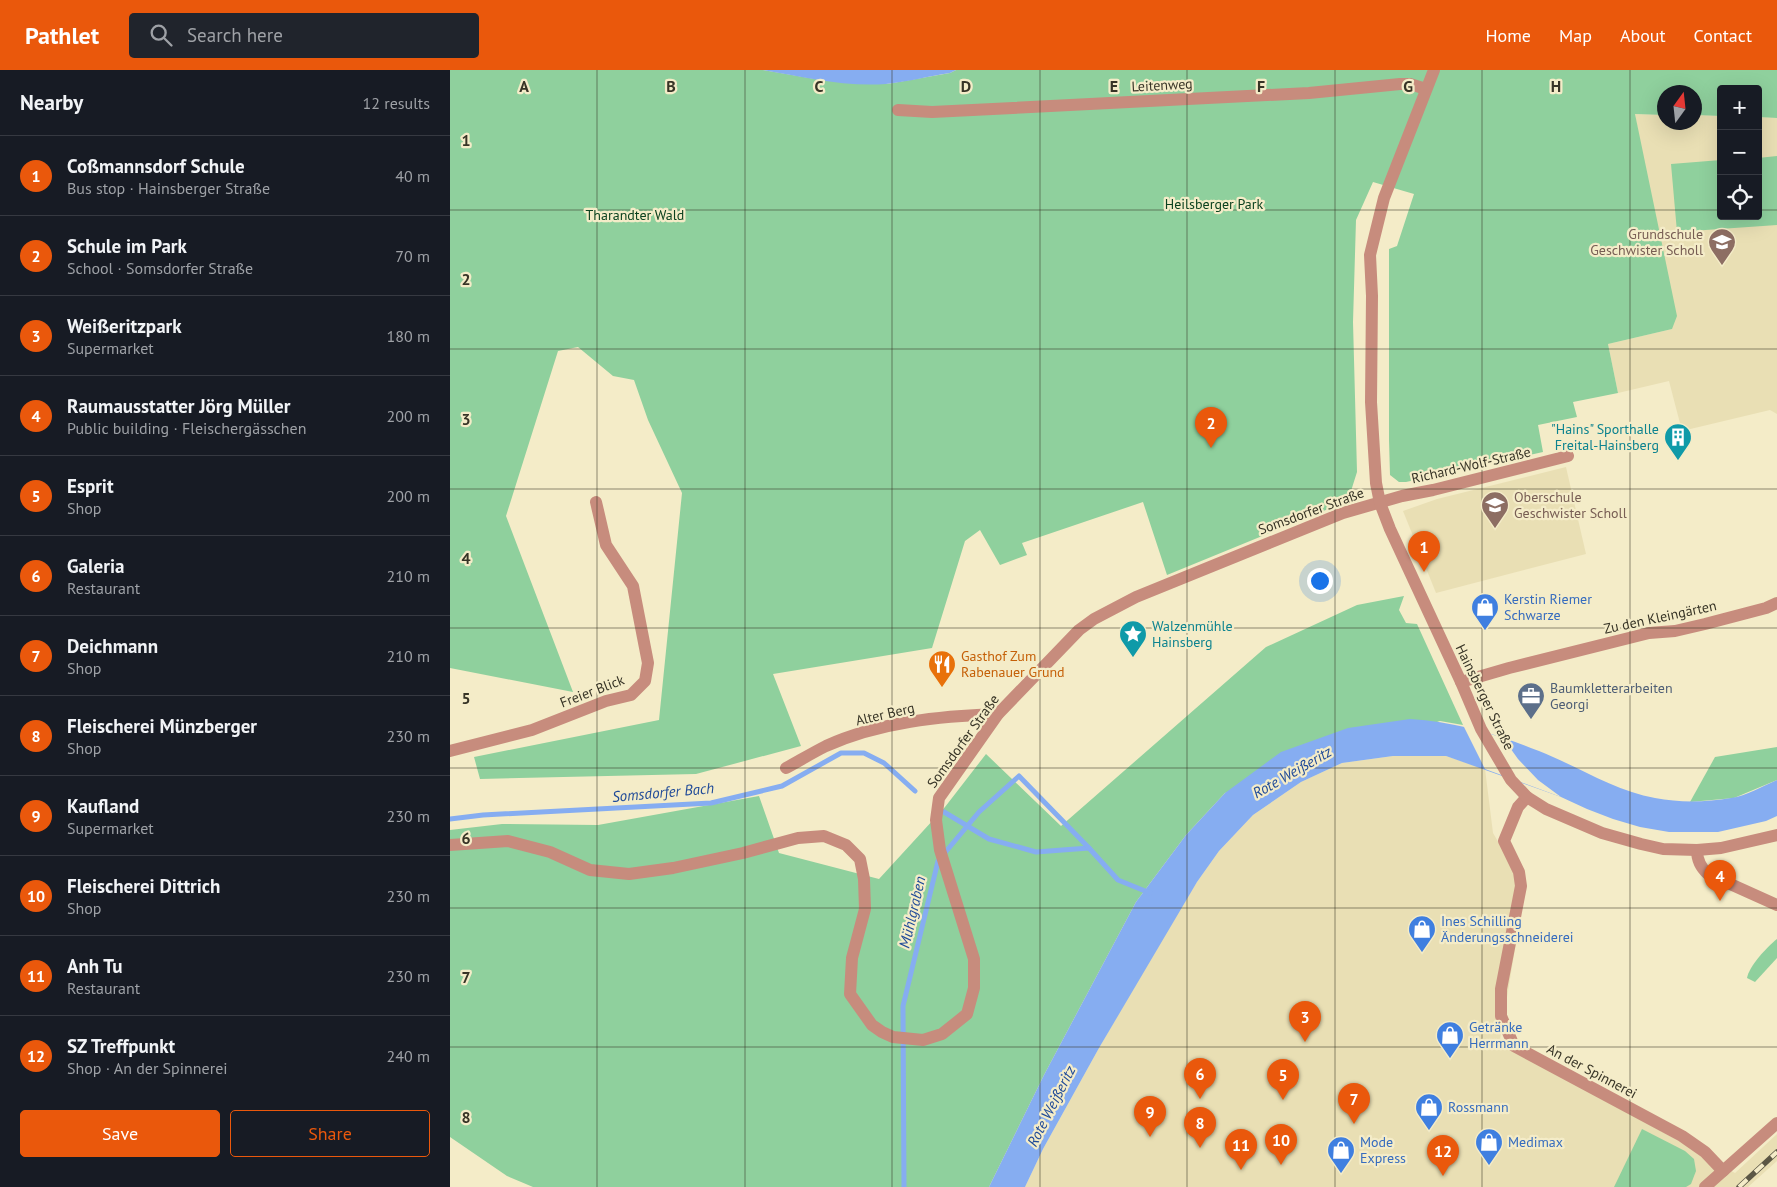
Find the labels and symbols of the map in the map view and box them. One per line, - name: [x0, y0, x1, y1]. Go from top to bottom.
- street label: Leitenweg: [1131, 74, 1193, 96]
- text: A: [519, 76, 529, 96]
- text: B: [666, 76, 676, 96]
- text: C: [815, 76, 824, 96]
- text: D: [961, 76, 971, 96]
- text: E: [1110, 76, 1118, 96]
- text: F: [1257, 76, 1265, 96]
- text: G: [1403, 76, 1413, 96]
- text: H: [1551, 76, 1561, 96]
- north arrow: [1657, 85, 1702, 130]
- text: 1: [461, 130, 471, 150]
- park label: Heilsberger Park: [1165, 195, 1264, 213]
- park label: Tharandter Wald: [586, 206, 684, 224]
- place label: Grundschule Geschwister Scholl: [1590, 225, 1703, 259]
- school or university icon: Grundschule Geschwister Scholl: [1707, 227, 1737, 266]
- text: 2: [461, 269, 471, 289]
- pin: 2: [1195, 407, 1227, 448]
- text: 3: [461, 409, 471, 429]
- place label: "Hains" Sporthalle Freital-Hainsberg: [1551, 420, 1659, 454]
- building icon: "Hains" Sporthalle Freital-Hainsberg: [1663, 422, 1693, 461]
- street label: Richard-Wolf-Straße: [1410, 443, 1532, 487]
- street label: Somsdorfer Straße: [1256, 484, 1366, 538]
- place label: Oberschule Geschwister Scholl: [1514, 488, 1627, 522]
- school or university icon: Oberschule Geschwister Scholl: [1480, 490, 1510, 529]
- pin: 1: [1408, 531, 1440, 572]
- text: 4: [461, 548, 471, 568]
- your location: [1307, 568, 1333, 594]
- place label: Kerstin Riemer Schwarze: [1504, 590, 1592, 624]
- shop icon: Kerstin Riemer Schwarze: [1470, 592, 1500, 631]
- street label: Zu den Kleingärten: [1602, 596, 1718, 638]
- place label: Walzenmühle Hainsberg: [1152, 617, 1233, 651]
- place icon: Walzenmühle Hainsberg: [1118, 619, 1148, 658]
- street label: Hainsberger Straße: [1452, 641, 1518, 753]
- place label: Gasthof Zum Rabenauer Grund: [961, 647, 1065, 681]
- restaurant icon: Gasthof Zum Rabenauer Grund: [927, 649, 957, 688]
- street label: Freier Blick: [557, 670, 627, 711]
- place label: Baumkletterarbeiten Georgi: [1550, 679, 1673, 713]
- office icon: Baumkletterarbeiten Georgi: [1516, 681, 1546, 720]
- text: 5: [461, 688, 471, 708]
- street label: Somsdorfer Straße: [923, 691, 1003, 791]
- street label: Alter Berg: [854, 698, 916, 730]
- water label: Rote Weißeritz: [1249, 741, 1335, 802]
- water label: Somsdorfer Bach: [611, 778, 715, 806]
- text: 6: [461, 828, 471, 848]
- pin: 4: [1704, 860, 1736, 901]
- water label: Mühlgraben: [894, 874, 930, 950]
- place label: Ines Schilling Änderungsschneiderei: [1441, 912, 1574, 946]
- shop icon: Ines Schilling Änderungsschneiderei: [1407, 914, 1437, 953]
- text: 7: [461, 967, 471, 987]
- pin: 3: [1289, 1001, 1321, 1042]
- place label: Getränke Herrmann: [1469, 1018, 1529, 1052]
- shop icon: Getränke Herrmann: [1435, 1020, 1465, 1059]
- street label: An der Spinnerei: [1544, 1040, 1640, 1102]
- pin: 6: [1184, 1058, 1216, 1099]
- pin: 5: [1267, 1059, 1299, 1100]
- water label: Rote Weißeritz: [1023, 1062, 1080, 1150]
- pin: 7: [1338, 1083, 1370, 1124]
- shop icon: Rossmann: [1414, 1092, 1444, 1131]
- pin: 9: [1134, 1096, 1166, 1137]
- place label: Rossmann: [1448, 1098, 1509, 1116]
- text: 8: [461, 1107, 471, 1127]
- pin: 8: [1184, 1107, 1216, 1148]
- pin: 10: [1265, 1124, 1297, 1165]
- shop icon: Medimax: [1474, 1127, 1504, 1166]
- pin: 11: [1225, 1129, 1257, 1170]
- place label: Mode Express: [1360, 1133, 1406, 1167]
- place label: Medimax: [1508, 1133, 1563, 1151]
- shop icon: Mode Express: [1326, 1135, 1356, 1174]
- pin: 12: [1427, 1135, 1459, 1176]

